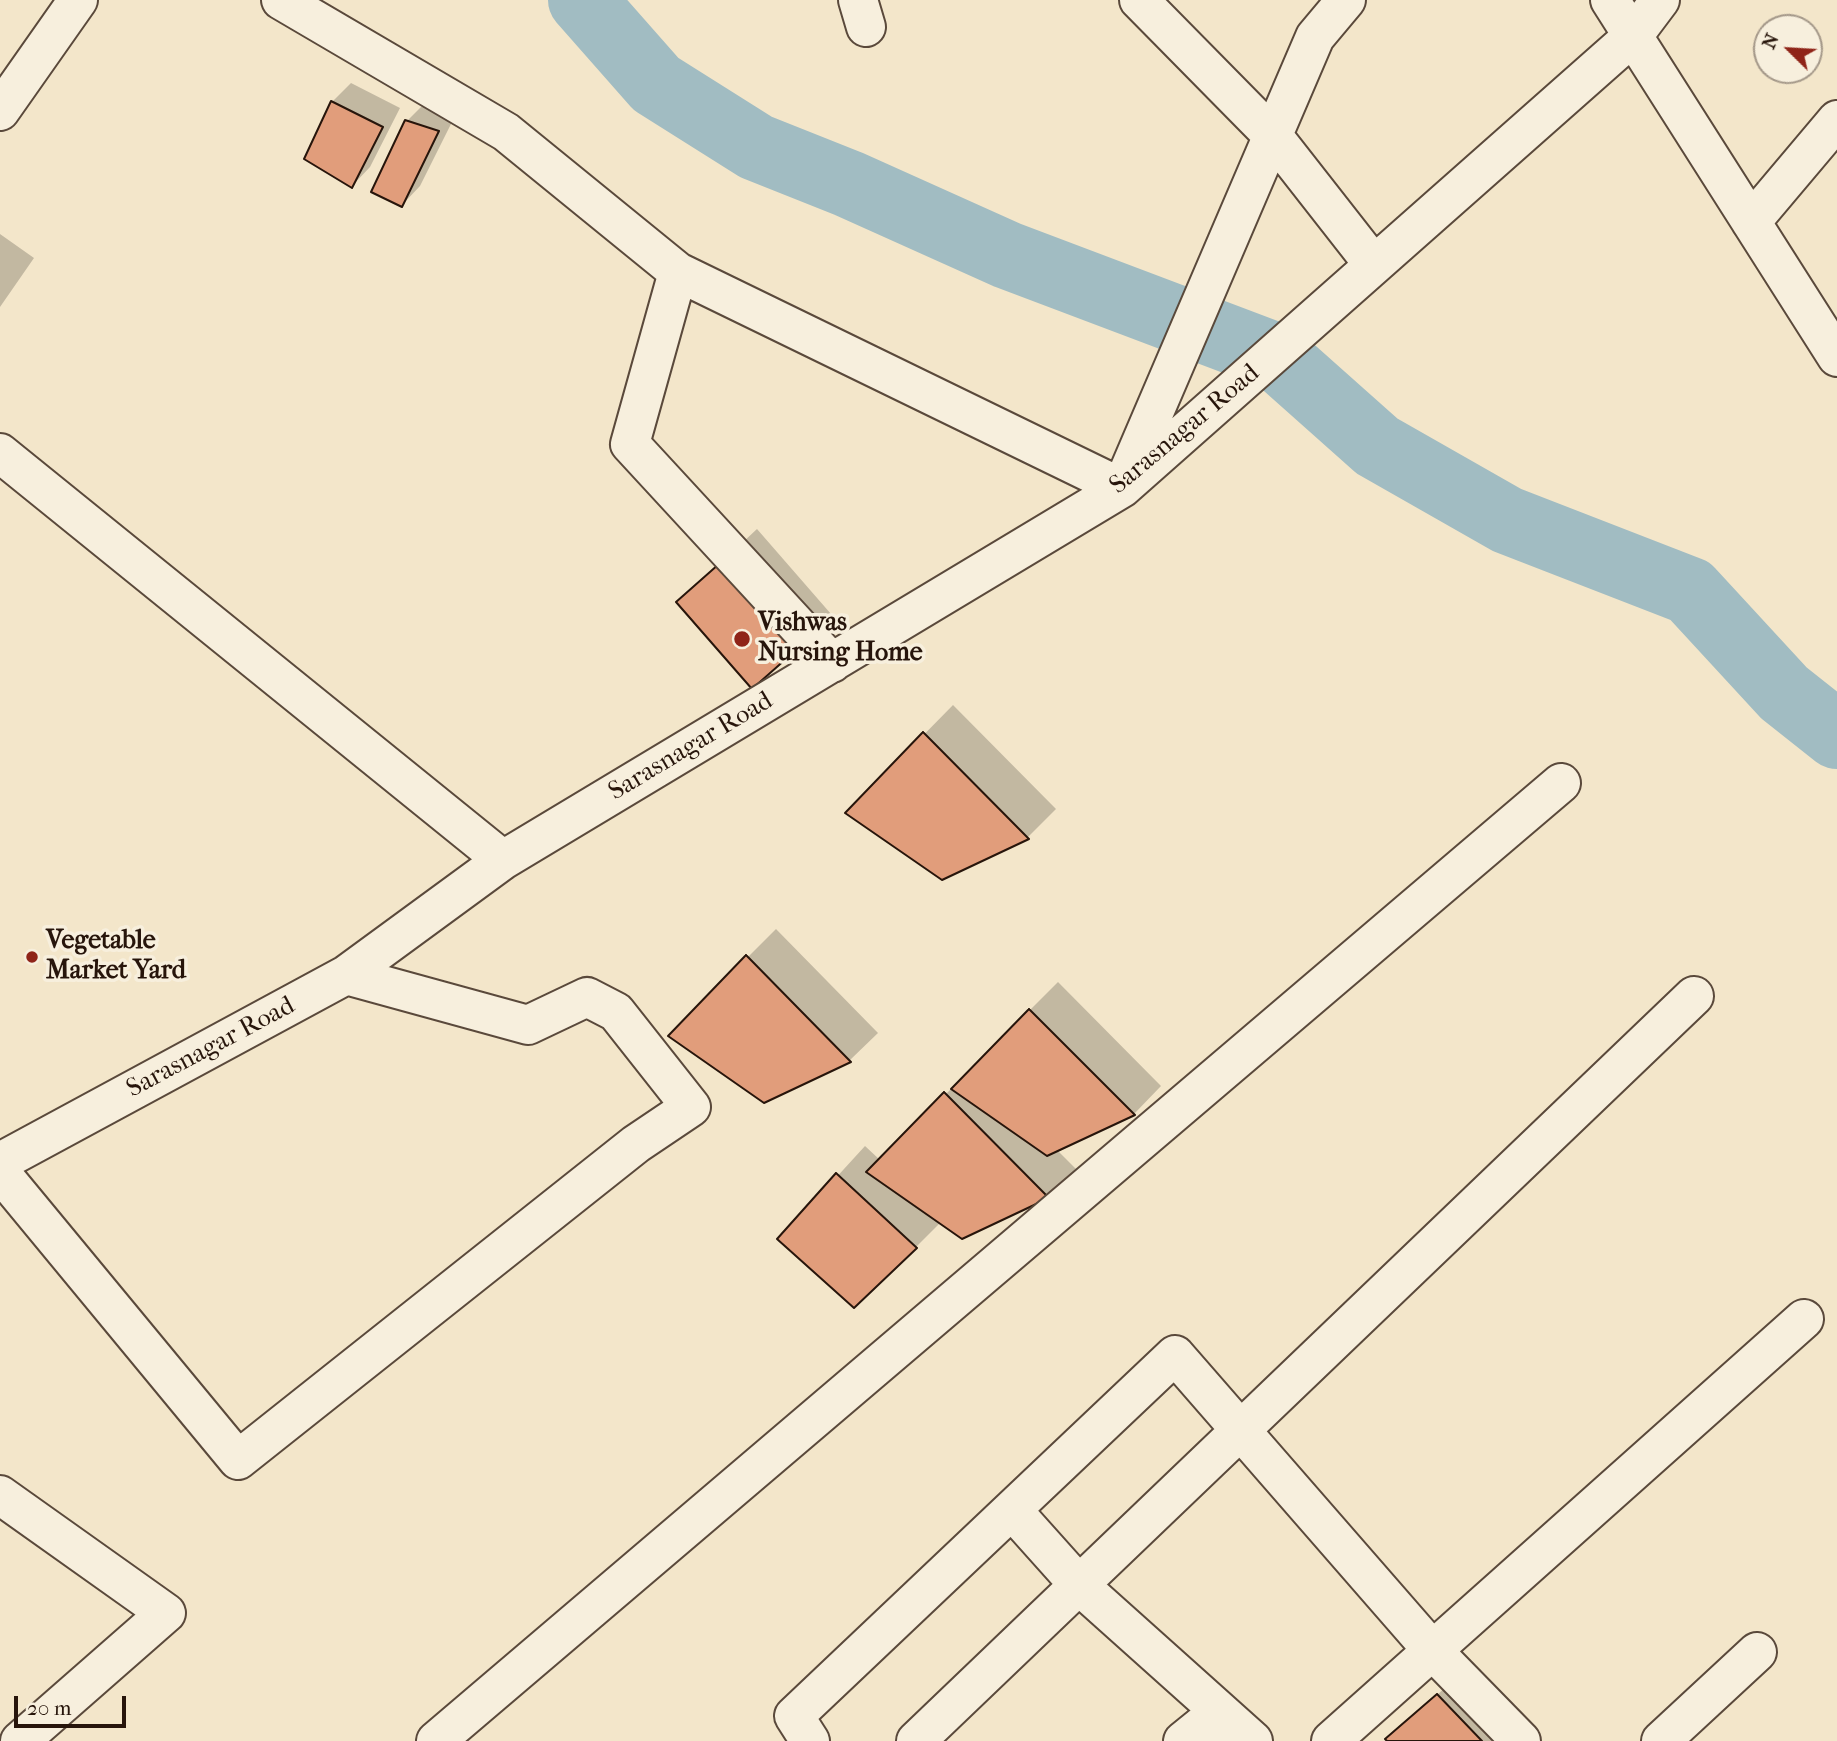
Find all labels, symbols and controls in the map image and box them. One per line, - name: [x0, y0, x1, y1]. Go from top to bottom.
- north arrow: [1753, 14, 1823, 84]
- text: N: [1758, 30, 1784, 52]
- street label: Sarasnagar Road: [1104, 358, 1266, 502]
- place label: Vishwas Nursing Home: [758, 608, 923, 670]
- marker: Vishwas Nursing Home: [732, 629, 752, 649]
- street label: Sarasnagar Road: [603, 686, 779, 808]
- place label: Vegetable Market Yard: [46, 926, 186, 988]
- marker: Vegetable Market Yard: [24, 949, 40, 965]
- street label: Sarasnagar Road: [122, 991, 300, 1105]
- scale bar: [18, 1682, 130, 1726]
- text: 20 m: [27, 1696, 71, 1720]

